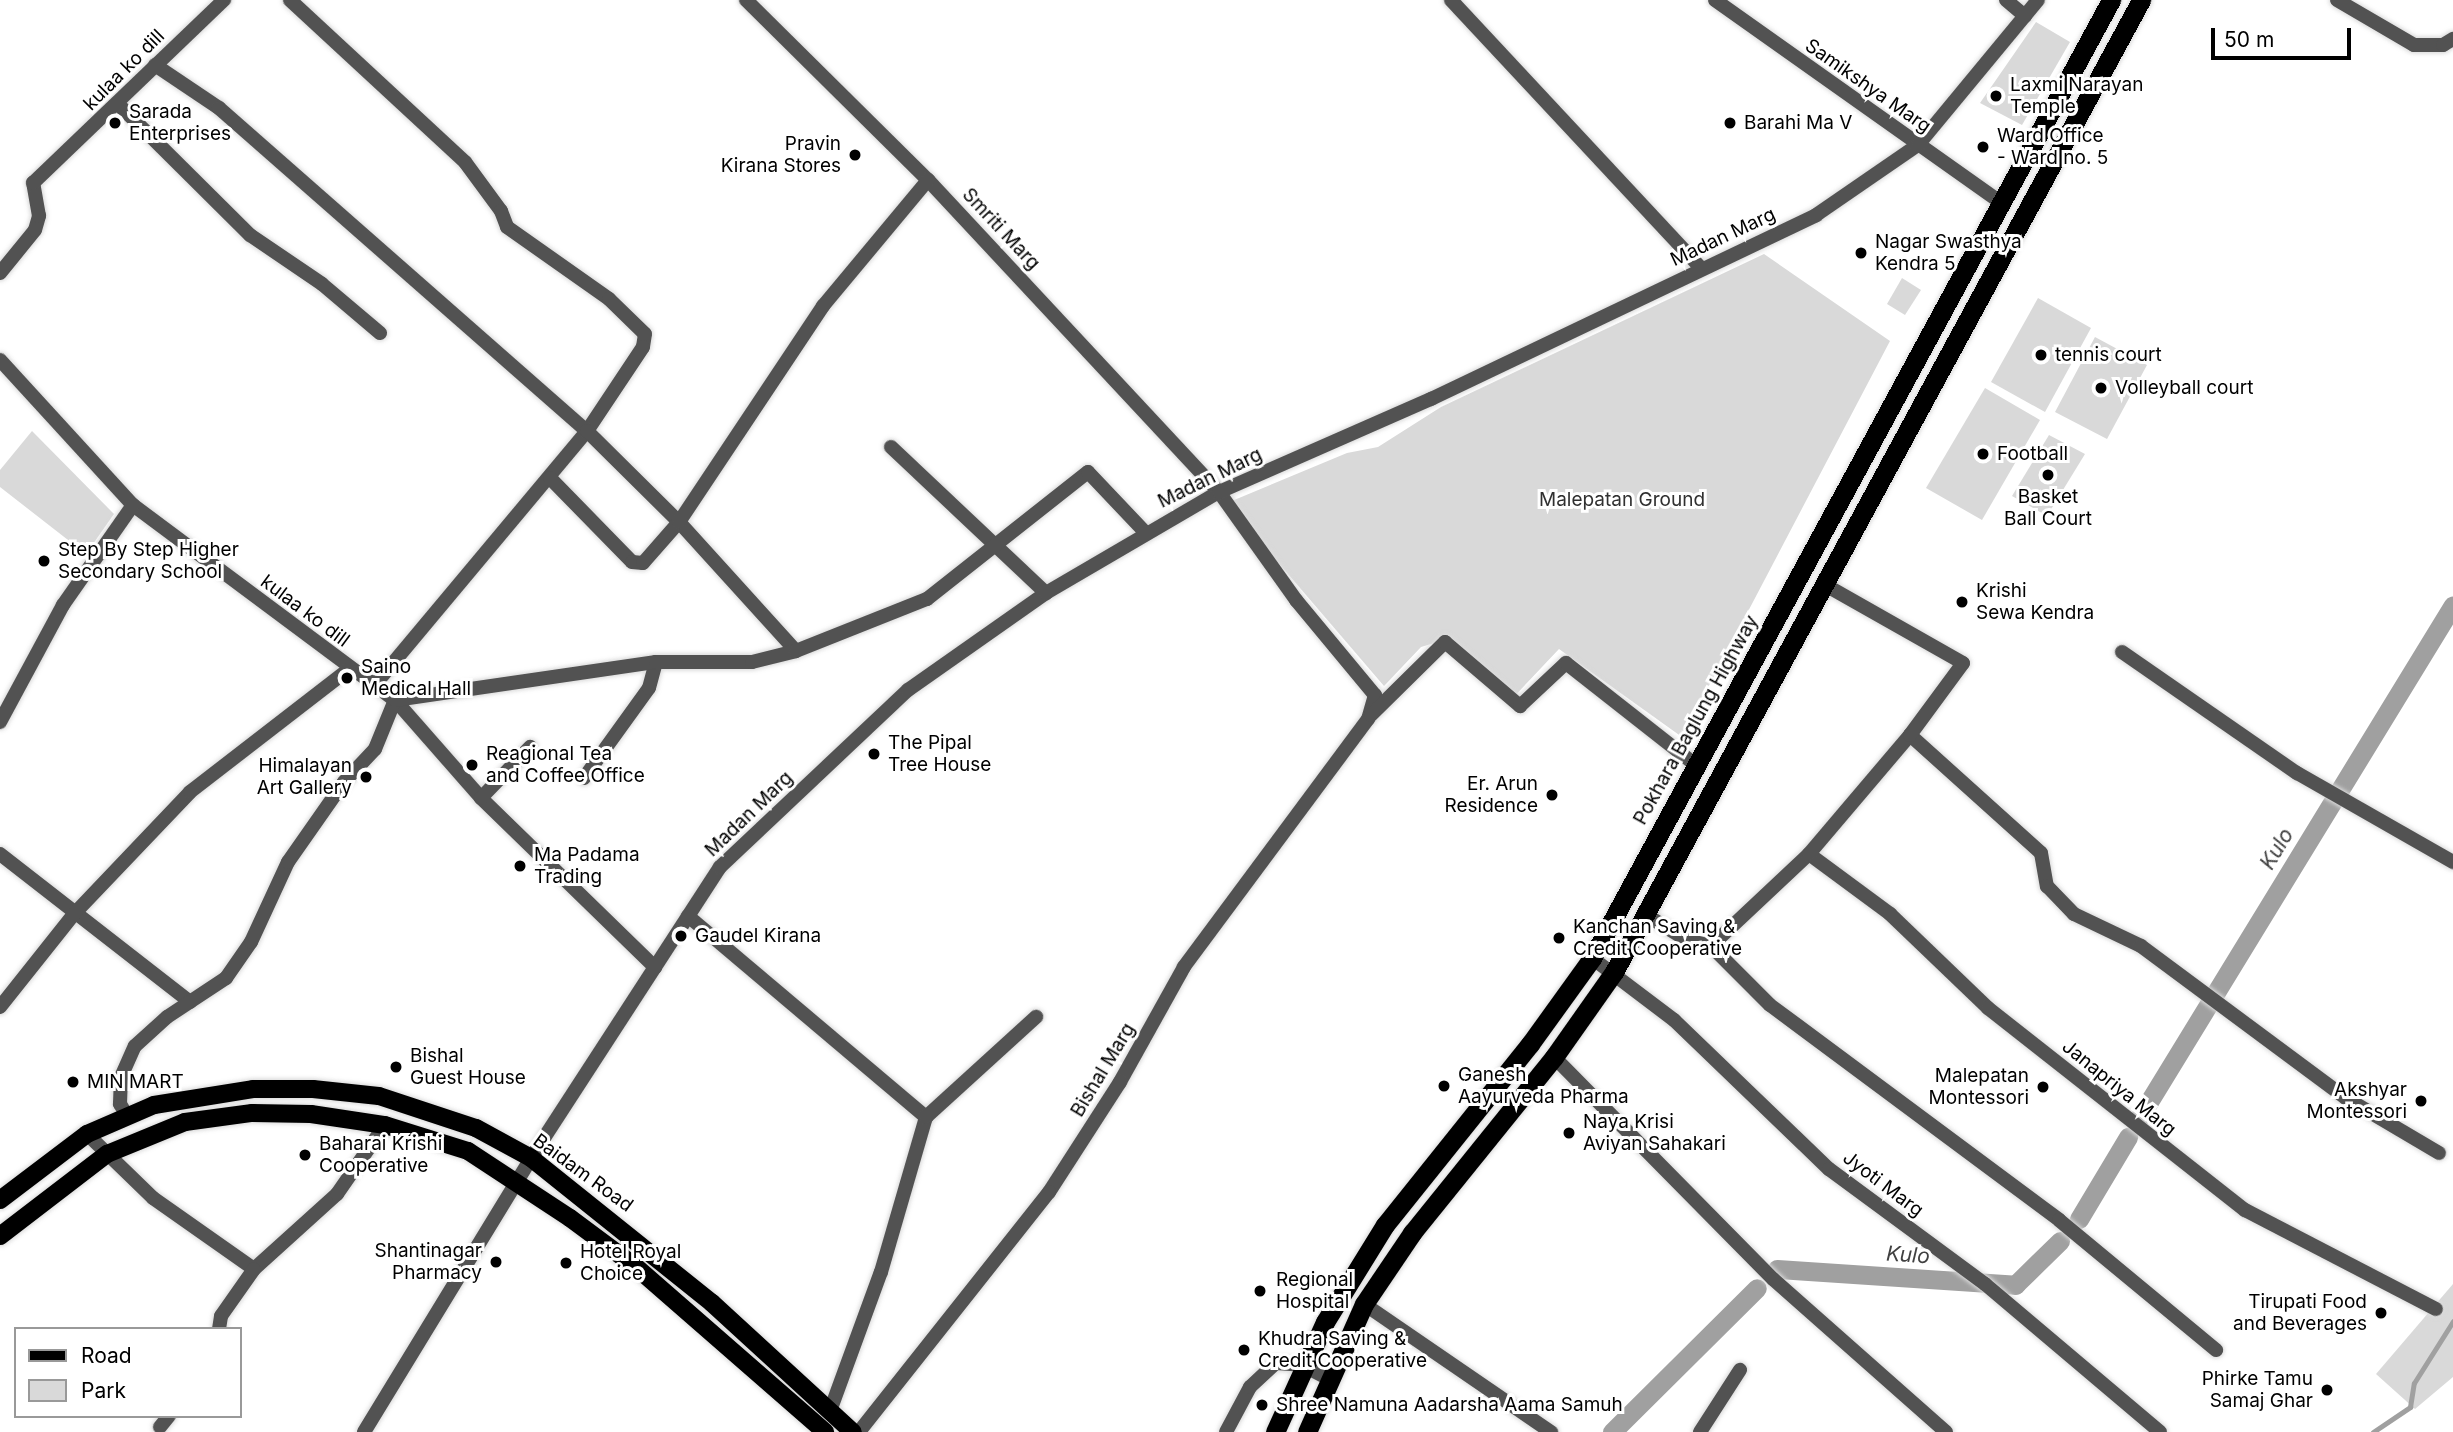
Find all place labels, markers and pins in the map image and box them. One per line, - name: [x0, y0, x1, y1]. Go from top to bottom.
- place label: Laxmi Narayan Temple: [2010, 74, 2143, 118]
- marker: Laxmi Narayan Temple: [1988, 88, 2004, 104]
- place label: Sarada Enterprises: [129, 101, 231, 145]
- place label: Barahi Ma V: [1744, 112, 1852, 134]
- marker: Sarada Enterprises: [107, 115, 123, 131]
- marker: Barahi Ma V: [1722, 115, 1738, 131]
- place label: Ward Office - Ward no. 5: [1997, 125, 2108, 169]
- place label: Pravin Kirana Stores: [721, 133, 841, 177]
- marker: Ward Office - Ward no. 5: [1975, 139, 1991, 155]
- marker: Pravin Kirana Stores: [847, 147, 863, 163]
- place label: Nagar Swasthya Kendra 5: [1875, 231, 2022, 275]
- marker: Nagar Swasthya Kendra 5: [1853, 245, 1869, 261]
- place label: tennis court: [2055, 344, 2162, 366]
- marker: tennis court: [2033, 347, 2049, 363]
- place label: Volleyball court: [2115, 377, 2253, 399]
- marker: Volleyball court: [2093, 380, 2109, 396]
- place label: Football: [1997, 443, 2068, 465]
- marker: Football: [1975, 446, 1991, 462]
- marker: Basket Ball Court: [2040, 467, 2056, 483]
- place label: Basket Ball Court: [2004, 486, 2092, 530]
- place label: Step By Step Higher Secondary School: [58, 539, 239, 583]
- marker: Step By Step Higher Secondary School: [36, 553, 52, 569]
- place label: Krishi Sewa Kendra: [1976, 580, 2094, 624]
- marker: Krishi Sewa Kendra: [1954, 594, 1970, 610]
- place label: Saino Medical Hall: [361, 656, 471, 700]
- marker: Saino Medical Hall: [339, 670, 355, 686]
- place label: The Pipal Tree House: [888, 732, 991, 776]
- place label: Reagional Tea and Coffee Office: [486, 743, 645, 787]
- marker: The Pipal Tree House: [866, 746, 882, 762]
- place label: Himalayan Art Gallery: [257, 755, 352, 799]
- marker: Reagional Tea and Coffee Office: [464, 757, 480, 773]
- marker: Himalayan Art Gallery: [358, 769, 374, 785]
- place label: Er. Arun Residence: [1444, 773, 1538, 817]
- marker: Er. Arun Residence: [1544, 787, 1560, 803]
- place label: Ma Padama Trading: [534, 844, 640, 888]
- marker: Ma Padama Trading: [512, 858, 528, 874]
- place label: Kanchan Saving & Credit Cooperative: [1573, 916, 1742, 960]
- place label: Gaudel Kirana: [695, 925, 821, 947]
- marker: Gaudel Kirana: [673, 928, 689, 944]
- marker: Kanchan Saving & Credit Cooperative: [1551, 930, 1567, 946]
- place label: Bishal Guest House: [410, 1045, 526, 1089]
- marker: Bishal Guest House: [388, 1059, 404, 1075]
- place label: Ganesh Aayurveda Pharma: [1458, 1064, 1629, 1108]
- place label: Malepatan Montessori: [1929, 1065, 2029, 1109]
- place label: MIN MART: [87, 1071, 184, 1093]
- marker: MIN MART: [65, 1074, 81, 1090]
- marker: Ganesh Aayurveda Pharma: [1436, 1078, 1452, 1094]
- marker: Malepatan Montessori: [2035, 1079, 2051, 1095]
- place label: Akshyar Montessori: [2307, 1079, 2407, 1123]
- marker: Akshyar Montessori: [2413, 1093, 2429, 1109]
- place label: Naya Krisi Aviyan Sahakari: [1583, 1111, 1726, 1155]
- marker: Naya Krisi Aviyan Sahakari: [1561, 1125, 1577, 1141]
- place label: Baharai Krishi Cooperative: [319, 1133, 442, 1177]
- marker: Baharai Krishi Cooperative: [297, 1147, 313, 1163]
- place label: Shantinagar Pharmacy: [374, 1240, 482, 1284]
- place label: Hotel Royal Choice: [580, 1241, 681, 1285]
- marker: Shantinagar Pharmacy: [488, 1254, 504, 1270]
- marker: Hotel Royal Choice: [558, 1255, 574, 1271]
- place label: Regional Hospital: [1276, 1269, 1353, 1313]
- marker: Regional Hospital: [1250, 1281, 1270, 1301]
- place label: Tirupati Food and Beverages: [2233, 1291, 2367, 1335]
- marker: Tirupati Food and Beverages: [2373, 1305, 2389, 1321]
- place label: Khudra Saving & Credit Cooperative: [1258, 1328, 1427, 1372]
- marker: Khudra Saving & Credit Cooperative: [1236, 1342, 1252, 1358]
- place label: Phirke Tamu Samaj Ghar: [2202, 1368, 2313, 1412]
- marker: Phirke Tamu Samaj Ghar: [2319, 1382, 2335, 1398]
- place label: Shree Namuna Aadarsha Aama Samuh: [1276, 1394, 1623, 1416]
- marker: Shree Namuna Aadarsha Aama Samuh: [1254, 1397, 1270, 1413]

